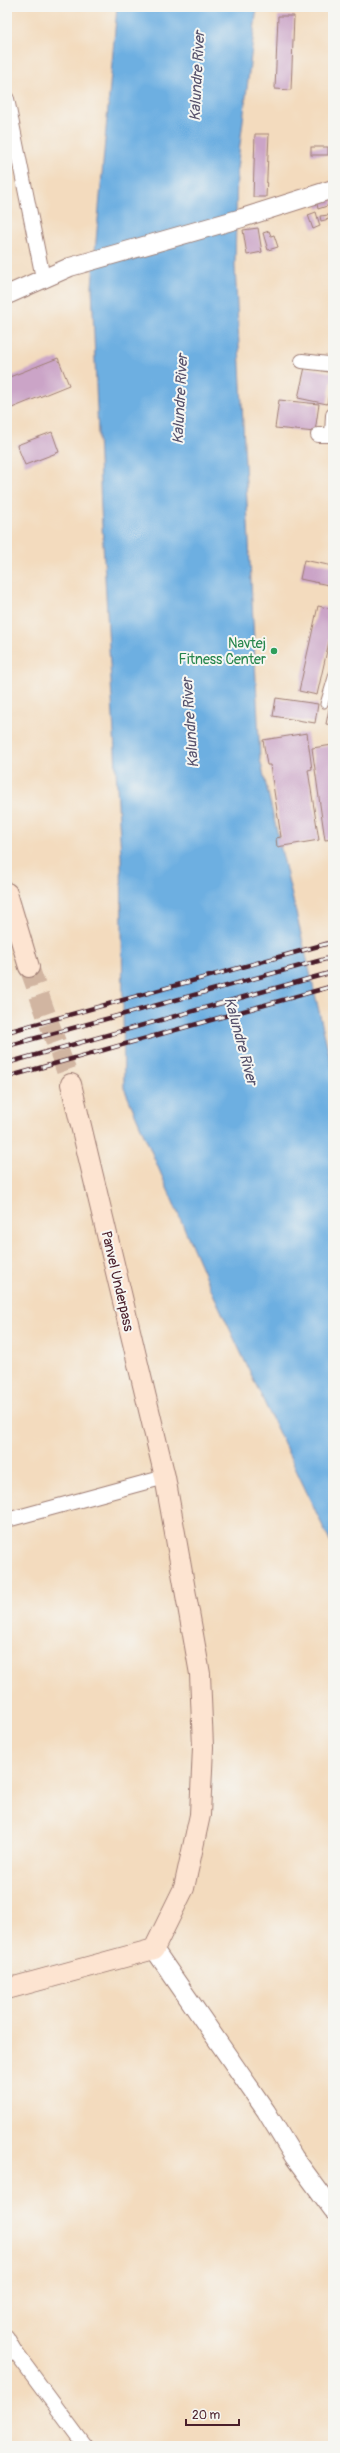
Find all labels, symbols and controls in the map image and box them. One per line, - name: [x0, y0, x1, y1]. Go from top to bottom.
- water label: Kalundre River: [186, 29, 209, 121]
- water label: Kalundre River: [169, 352, 192, 444]
- place label: Navtej Fitness Center: [178, 635, 266, 668]
- marker: Navtej Fitness Center: [269, 646, 279, 656]
- water label: Kalundre River: [178, 676, 203, 769]
- water label: Kalundre River: [220, 995, 262, 1089]
- street label: Panvel Underpass: [98, 1229, 137, 1334]
- scale bar: [186, 2401, 239, 2427]
- text: 20 m: [192, 2408, 221, 2423]

